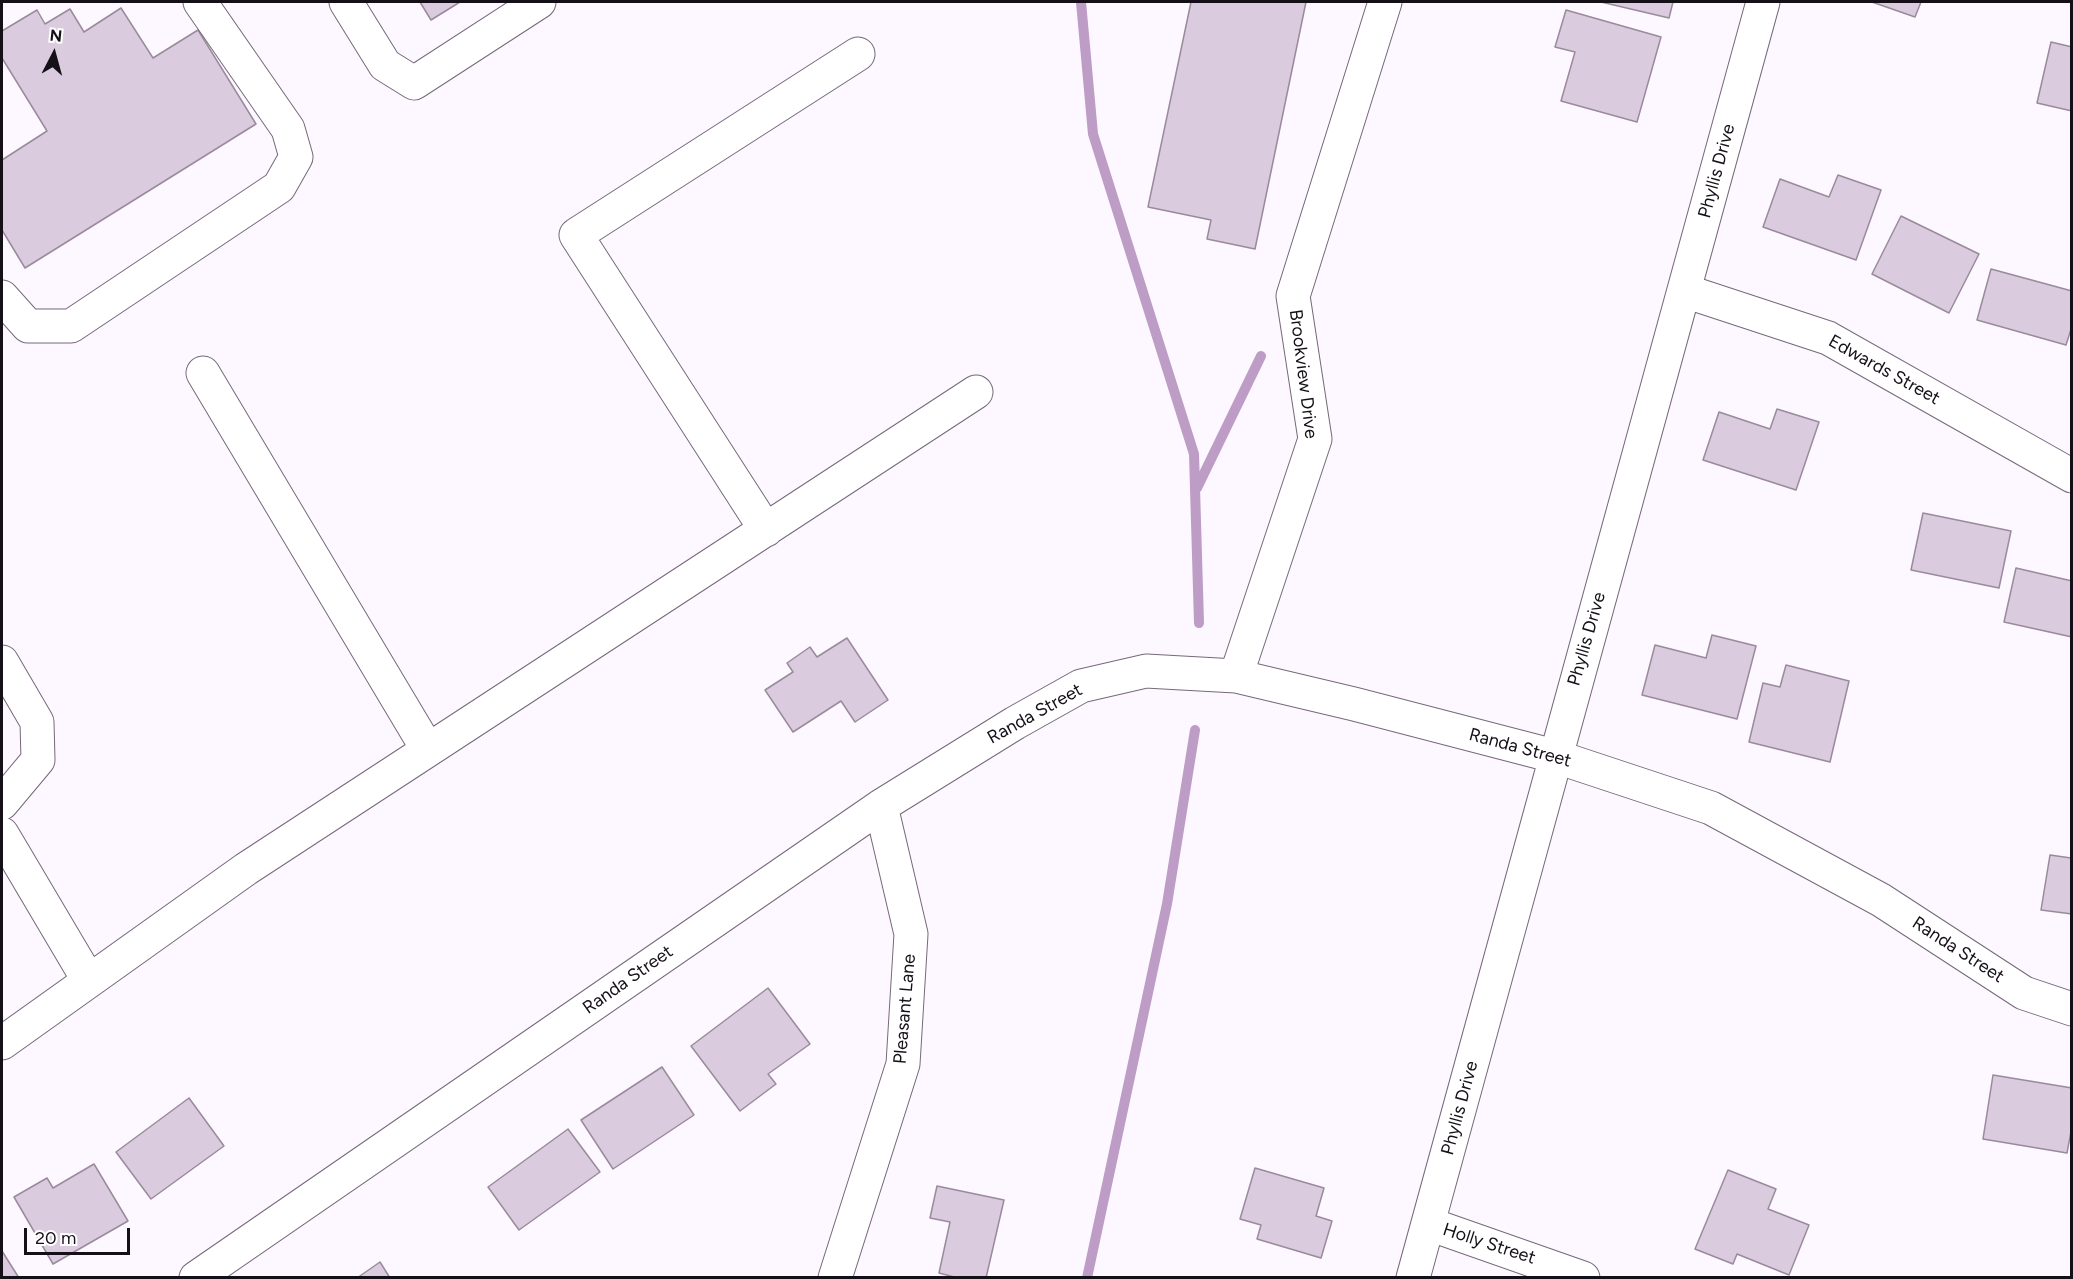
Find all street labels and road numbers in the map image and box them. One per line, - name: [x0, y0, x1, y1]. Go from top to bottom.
- street label: Phyllis Drive: [1694, 122, 1740, 220]
- street label: Brookview Drive: [1284, 308, 1322, 440]
- street label: Edwards Street: [1824, 330, 1944, 410]
- street label: Phyllis Drive: [1563, 590, 1611, 688]
- street label: Randa Street: [984, 679, 1086, 749]
- street label: Randa Street: [1466, 724, 1574, 772]
- street label: Randa Street: [1908, 912, 2008, 988]
- street label: Randa Street: [579, 941, 677, 1019]
- street label: Pleasant Lane: [889, 953, 921, 1065]
- street label: Phyllis Drive: [1437, 1059, 1483, 1157]
- street label: Holly Street: [1440, 1219, 1538, 1269]

